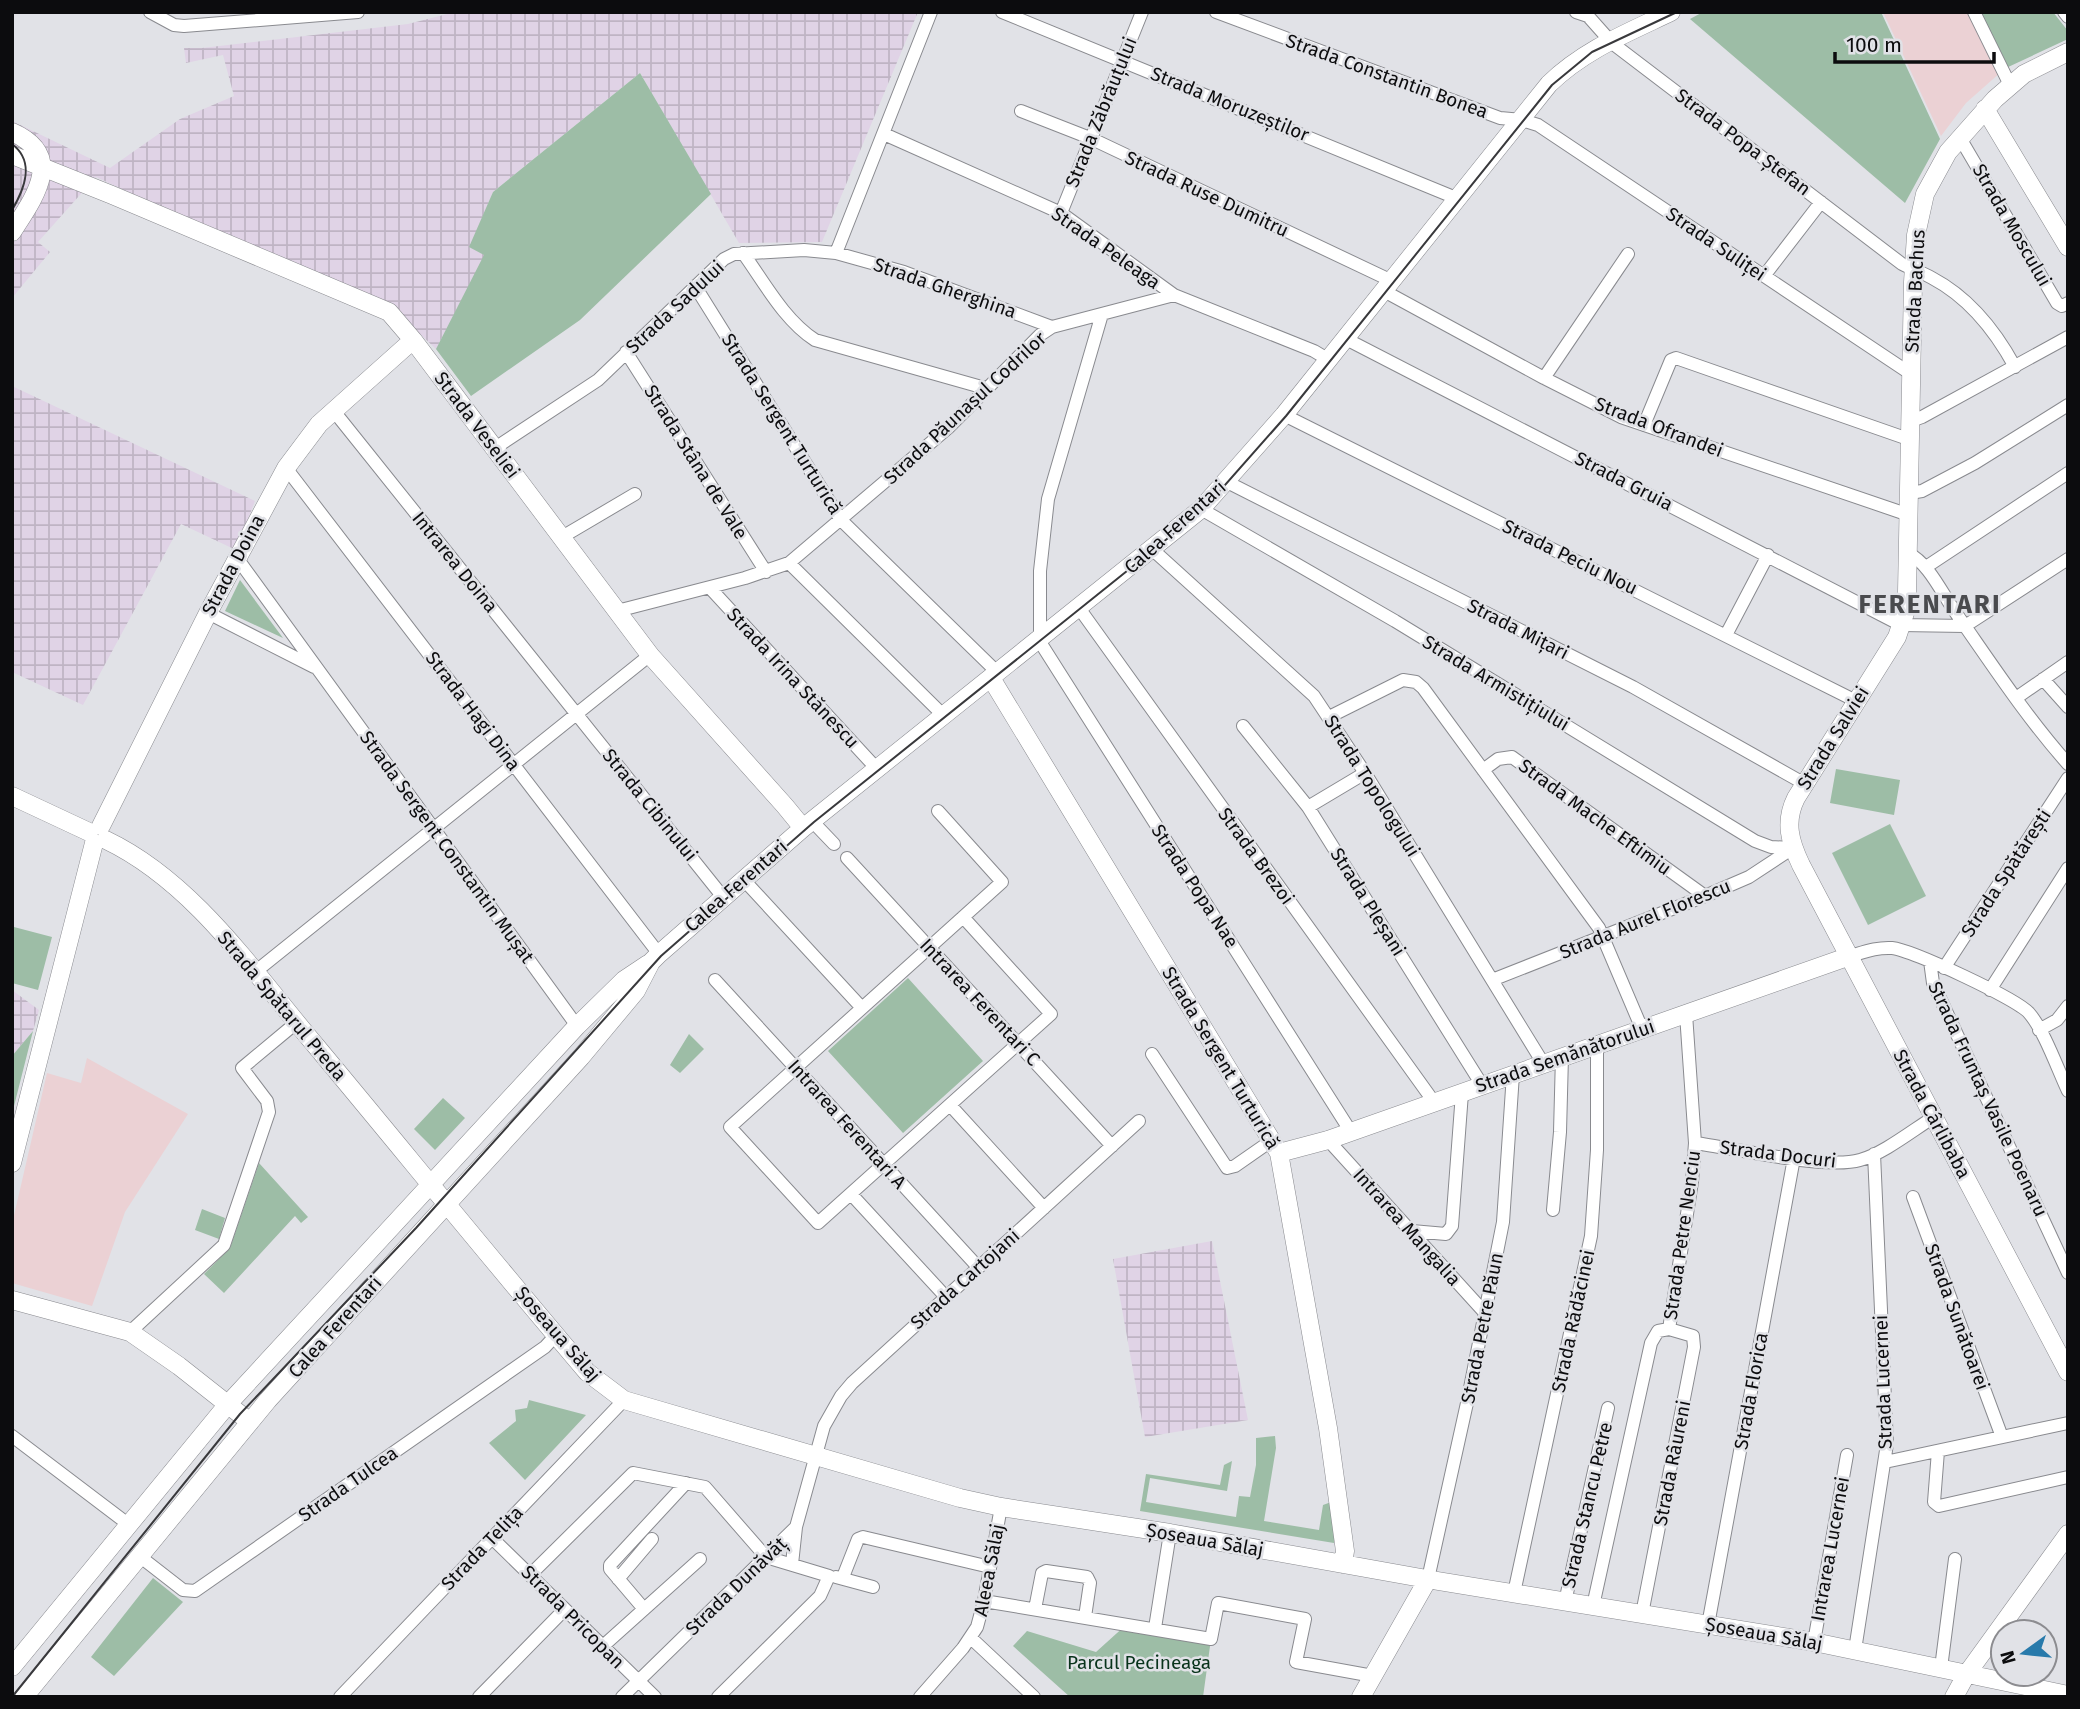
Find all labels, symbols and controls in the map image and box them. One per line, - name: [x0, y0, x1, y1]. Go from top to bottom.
- scale bar: [1835, 21, 1994, 65]
- street label: Strada Constantin Bonea: [1283, 29, 1491, 123]
- text: 100 m: [1846, 32, 1902, 58]
- street label: Strada Zăbrăuțului: [1060, 33, 1143, 191]
- street label: Strada Moruzeștilor: [1147, 62, 1313, 147]
- street label: Strada Popa Ștefan: [1670, 84, 1815, 201]
- street label: Strada Ruse Dumitru: [1121, 146, 1293, 242]
- street label: Strada Moscului: [1968, 160, 2056, 290]
- street label: Strada Peleaga: [1047, 202, 1165, 294]
- street label: Strada Suliței: [1661, 202, 1770, 287]
- street label: Strada Bachus: [1900, 229, 1930, 353]
- street label: Strada Gherghina: [871, 253, 1019, 323]
- street label: Strada Sadului: [621, 256, 729, 358]
- street label: Strada Păunașul Codrilor: [879, 326, 1052, 490]
- street label: Strada Sergent Turturică: [717, 329, 847, 519]
- street label: Strada Veseliei: [430, 367, 524, 483]
- street label: Strada Stâna de Vale: [639, 381, 753, 543]
- street label: Strada Ofrandei: [1592, 392, 1726, 462]
- street label: Strada Gruia: [1571, 446, 1677, 516]
- street label: Calea Ferentari: [1120, 475, 1230, 579]
- street label: Intrarea Doina: [407, 507, 503, 617]
- street label: Strada Doina: [197, 511, 269, 619]
- street label: Strada Peciu Nou: [1499, 514, 1641, 600]
- district label: FERENTARI: [1858, 589, 2002, 620]
- street label: Strada Mițari: [1463, 594, 1573, 665]
- street label: Strada Irina Stănescu: [722, 603, 864, 753]
- street label: Strada Armistițiului: [1418, 630, 1574, 737]
- street label: Strada Hagi Dina: [421, 647, 525, 775]
- street label: Strada Salviei: [1792, 682, 1874, 794]
- street label: Strada Topologului: [1319, 711, 1425, 861]
- street label: Strada Sergent Constantin Mușat: [354, 726, 539, 968]
- street label: Strada Cibinului: [598, 744, 702, 866]
- street label: Strada Mache Eftimiu: [1514, 754, 1676, 880]
- street label: Strada Brezoi: [1213, 803, 1299, 909]
- street label: Strada Spătărești: [1956, 805, 2057, 942]
- street label: Strada Popa Nae: [1147, 820, 1243, 952]
- street label: Calea Ferentari: [680, 835, 792, 937]
- street label: Strada Pleșani: [1325, 844, 1410, 961]
- street label: Strada Aurel Florescu: [1556, 874, 1734, 964]
- street label: Strada Spătarul Preda: [213, 926, 351, 1086]
- street label: Intrarea Ferentari C: [915, 934, 1045, 1071]
- street label: Strada Sergent Turturică: [1157, 963, 1285, 1153]
- street label: Strada Fruntaș Vasile Poenaru: [1922, 978, 2053, 1221]
- street label: Strada Semănătorului: [1472, 1015, 1658, 1097]
- street label: Strada Cârlibaba: [1888, 1046, 1976, 1182]
- street label: Intrarea Ferentari A: [783, 1055, 911, 1193]
- street label: Strada Docuri: [1719, 1135, 1837, 1173]
- street label: Strada Petre Nenciu: [1659, 1149, 1705, 1321]
- street label: Intrarea Mangalia: [1348, 1164, 1466, 1290]
- street label: Strada Cartojani: [906, 1224, 1024, 1334]
- street label: Strada Sunătoarei: [1920, 1241, 1994, 1393]
- street label: Strada Rădăcinei: [1547, 1247, 1599, 1395]
- street label: Strada Petre Păun: [1456, 1251, 1508, 1405]
- street label: Calea Ferentari: [283, 1272, 387, 1382]
- street label: Șoseaua Sălaj: [510, 1282, 606, 1387]
- street label: Strada Lucernei: [1869, 1314, 1897, 1450]
- street label: Strada Florica: [1729, 1331, 1773, 1451]
- street label: Strada Râureni: [1649, 1398, 1695, 1528]
- street label: Strada Stancu Petre: [1557, 1420, 1617, 1590]
- street label: Strada Tulcea: [294, 1441, 402, 1527]
- street label: Intrarea Lucernei: [1806, 1475, 1854, 1623]
- street label: Strada Telița: [436, 1501, 529, 1596]
- street label: Șoseaua Sălaj: [1144, 1518, 1265, 1563]
- street label: Aleea Sălaj: [969, 1522, 1009, 1618]
- street label: Strada Dunăvăț: [681, 1532, 792, 1641]
- street label: Strada Pricopan: [517, 1561, 629, 1673]
- street label: Șoseaua Sălaj: [1703, 1612, 1824, 1657]
- north arrow: [1989, 1618, 2059, 1688]
- text: N: [1995, 1648, 2021, 1666]
- park label: Parcul Pecineaga: [1067, 1651, 1211, 1674]

